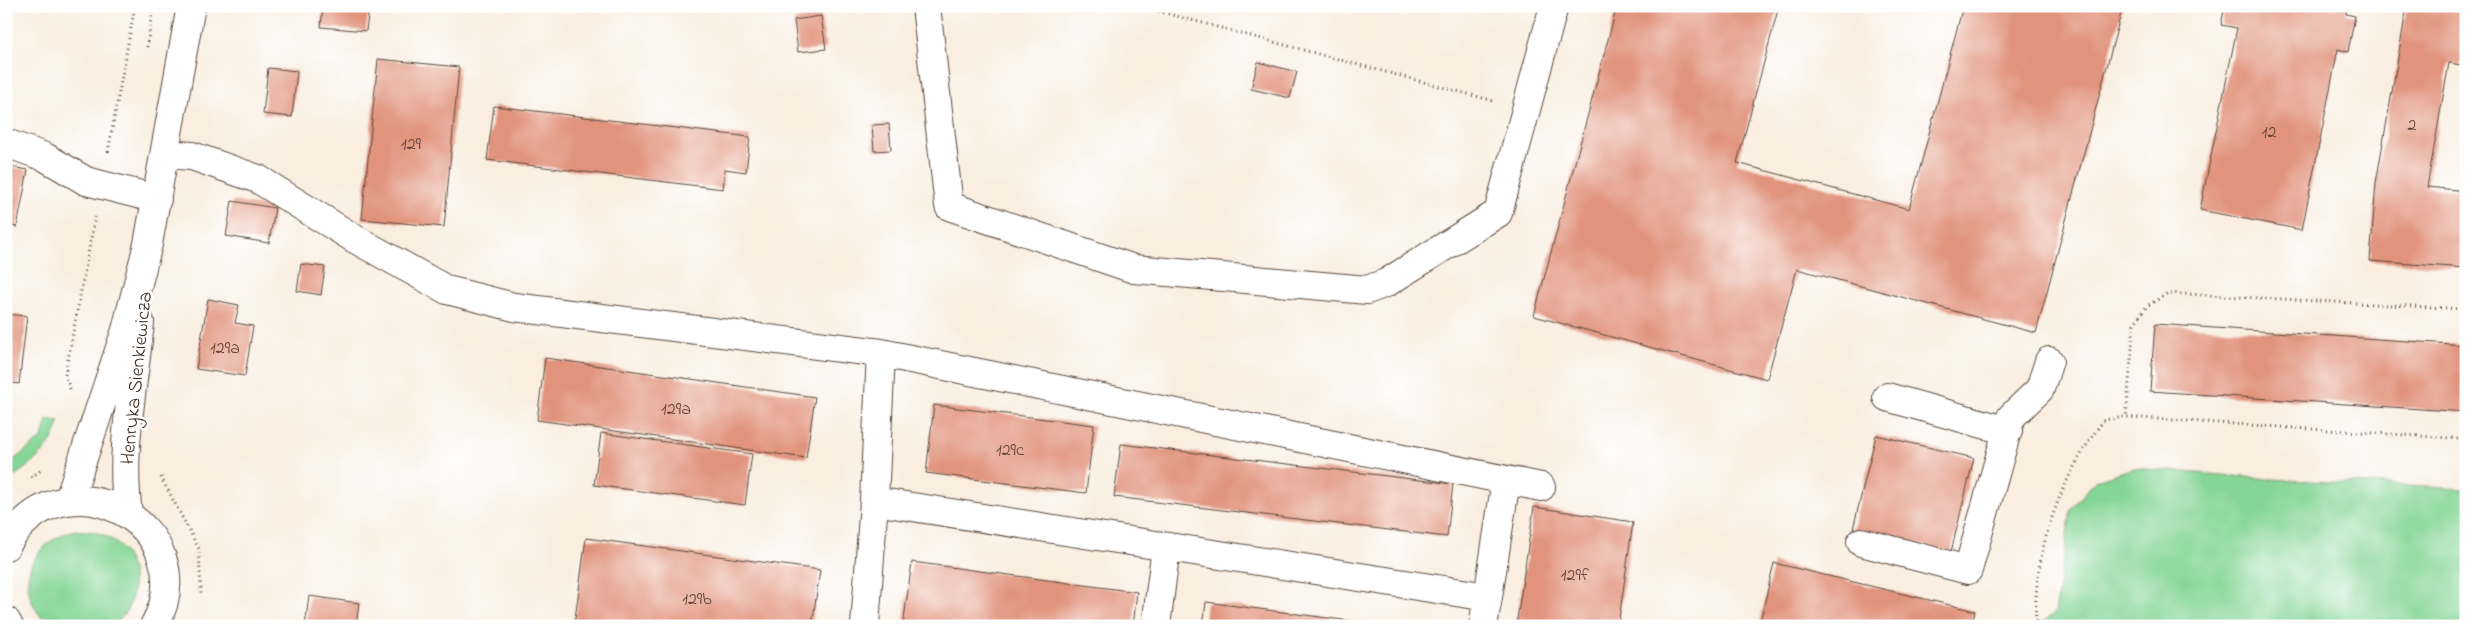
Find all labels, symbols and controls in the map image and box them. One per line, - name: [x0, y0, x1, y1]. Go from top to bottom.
- house number: 2: [2408, 113, 2417, 139]
- house number: 12: [2262, 120, 2276, 146]
- house number: 129: [401, 132, 422, 158]
- street label: Henryka Sienkiewicza: [114, 290, 161, 466]
- house number: 129a: [210, 336, 240, 362]
- house number: 129a: [661, 397, 691, 423]
- house number: 129c: [996, 438, 1024, 464]
- house number: 129f: [1561, 563, 1590, 589]
- house number: 129b: [682, 587, 712, 613]

